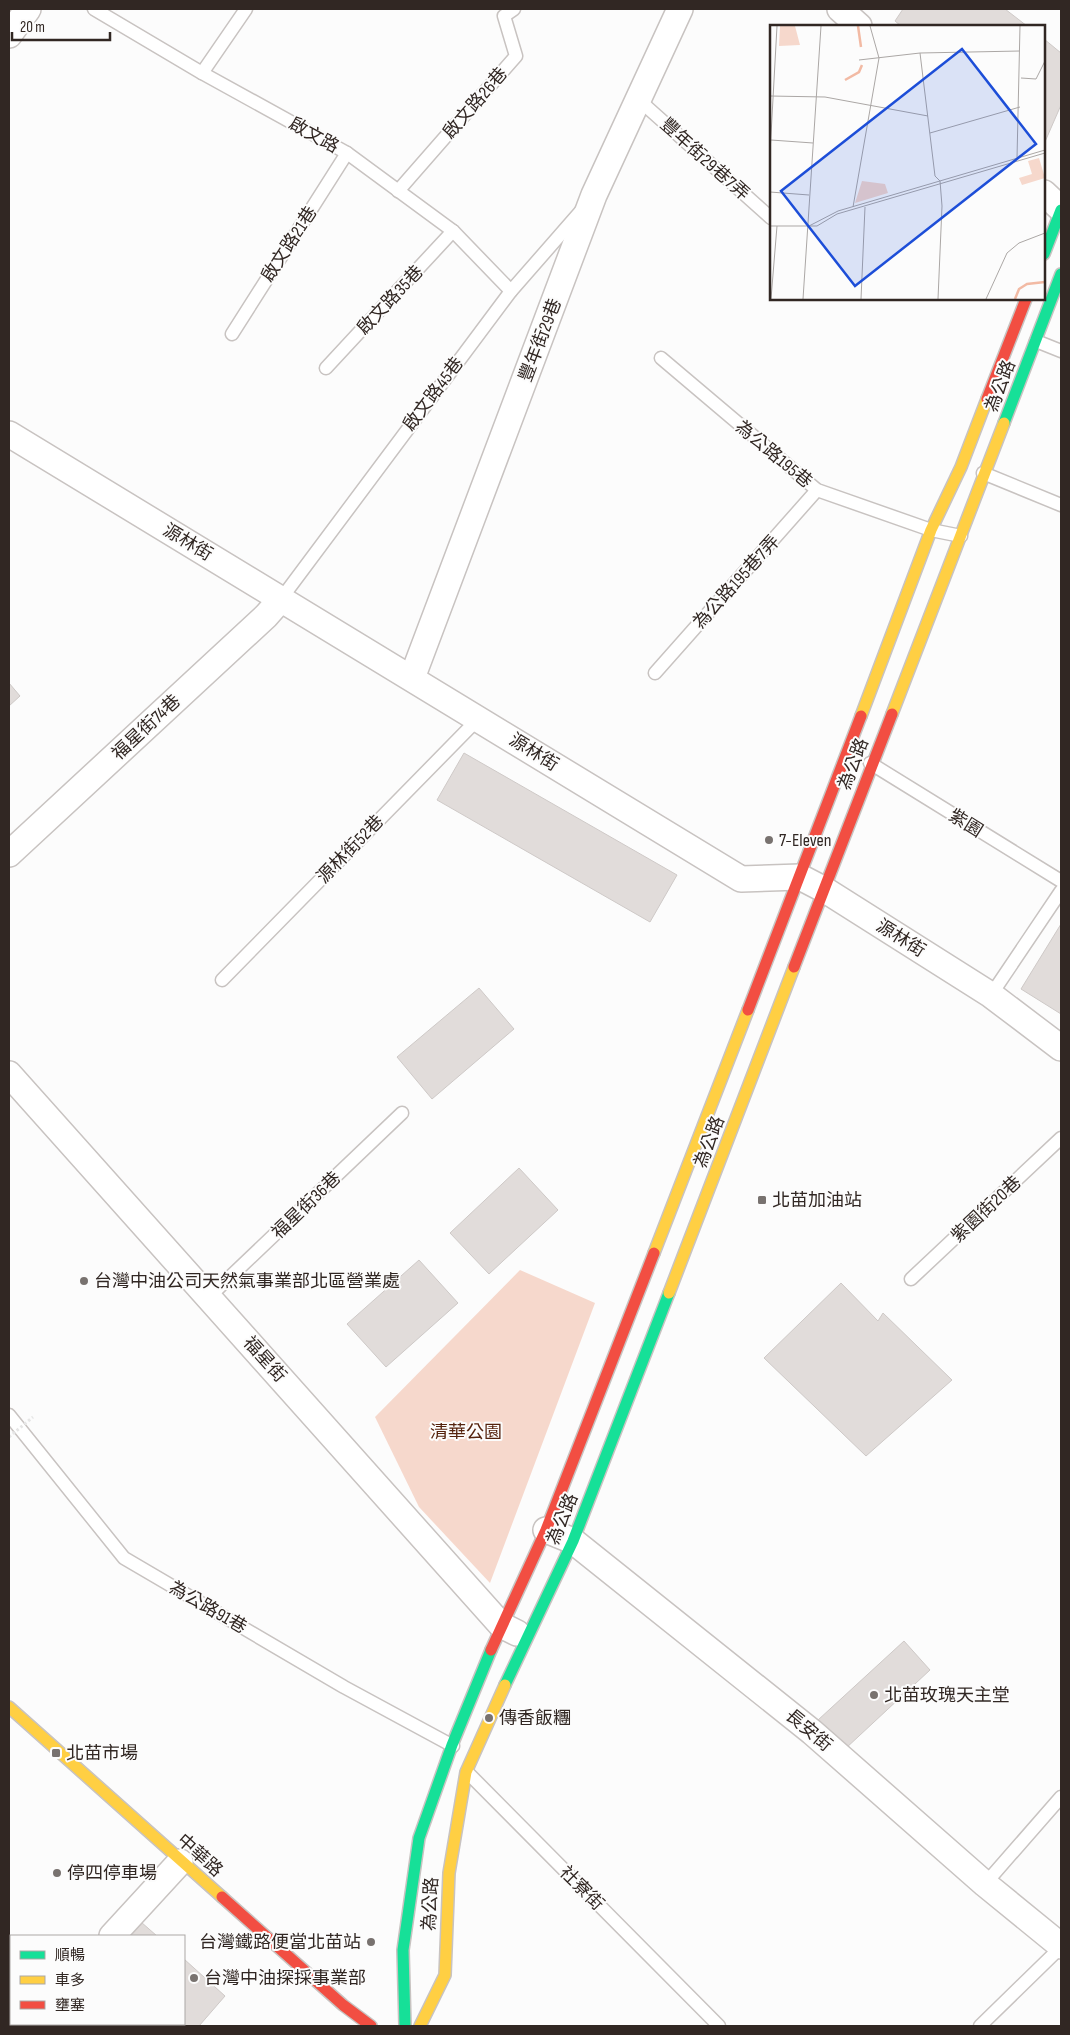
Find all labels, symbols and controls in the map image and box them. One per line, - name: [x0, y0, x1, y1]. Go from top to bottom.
- scale bar: [12, 10, 110, 42]
- text: 20 m: [20, 18, 45, 37]
- inset map: [770, 25, 1045, 300]
- street label: 啟文路26巷: [439, 63, 512, 143]
- street label: 啟文路: [285, 113, 342, 158]
- street label: 豐年街29巷7弄: [656, 114, 754, 205]
- street label: 啟文路21巷: [257, 203, 322, 286]
- street label: 啟文路35巷: [353, 261, 428, 339]
- street label: 豐年街29巷: [515, 296, 566, 385]
- street label: 啟文路45巷: [399, 353, 468, 435]
- street label: 為公路: [981, 357, 1020, 415]
- street label: 為公路195巷: [731, 416, 816, 492]
- street label: 源林街: [159, 520, 216, 565]
- street label: 為公路195巷7弄: [689, 531, 784, 633]
- street label: 福星街74巷: [108, 690, 185, 764]
- street label: 源林街: [505, 729, 562, 776]
- street label: 為公路: [834, 735, 873, 793]
- street label: 紫園: [945, 805, 987, 842]
- street label: 源林街52巷: [313, 811, 388, 888]
- place label: 7-Eleven: [779, 830, 832, 851]
- marker: 7-Eleven: [763, 834, 775, 846]
- street label: 源林街: [872, 915, 929, 962]
- street label: 為公路: [690, 1113, 729, 1171]
- street label: 福星街36巷: [268, 1167, 345, 1243]
- street label: 紫園街20巷: [947, 1172, 1025, 1247]
- place label: 北苗加油站: [772, 1190, 862, 1211]
- marker: 北苗加油站: [756, 1194, 768, 1206]
- place label: 台灣中油公司天然氣事業部北區營業處: [94, 1271, 400, 1292]
- marker: 台灣中油公司天然氣事業部北區營業處: [78, 1275, 90, 1287]
- street label: 福星街: [239, 1332, 290, 1386]
- park label: 清華公園: [430, 1422, 502, 1443]
- street label: 為公路: [543, 1490, 582, 1548]
- street label: 為公路91巷: [165, 1577, 250, 1638]
- place label: 北苗玫瑰天主堂: [884, 1685, 1010, 1706]
- marker: 北苗玫瑰天主堂: [868, 1689, 880, 1701]
- street label: 長安街: [781, 1705, 836, 1756]
- place label: 傳香飯糰: [499, 1708, 571, 1729]
- marker: 傳香飯糰: [483, 1712, 495, 1724]
- place label: 北苗市場: [66, 1743, 138, 1764]
- marker: 北苗市場: [50, 1747, 62, 1759]
- street label: 中華路: [173, 1830, 227, 1881]
- street label: 社寮街: [555, 1862, 608, 1915]
- place label: 停四停車場: [67, 1863, 157, 1884]
- marker: 停四停車場: [51, 1867, 63, 1879]
- street label: 為公路: [419, 1877, 442, 1932]
- place label: 台灣鐵路便當北苗站: [199, 1932, 361, 1953]
- legend: [10, 1935, 185, 2025]
- marker: 台灣鐵路便當北苗站: [365, 1936, 377, 1948]
- text: 順暢: [55, 1946, 85, 1965]
- place label: 台灣中油探採事業部: [204, 1968, 366, 1989]
- text: 車多: [55, 1971, 85, 1990]
- marker: 台灣中油探採事業部: [188, 1972, 200, 1984]
- text: 壅塞: [55, 1996, 85, 2015]

